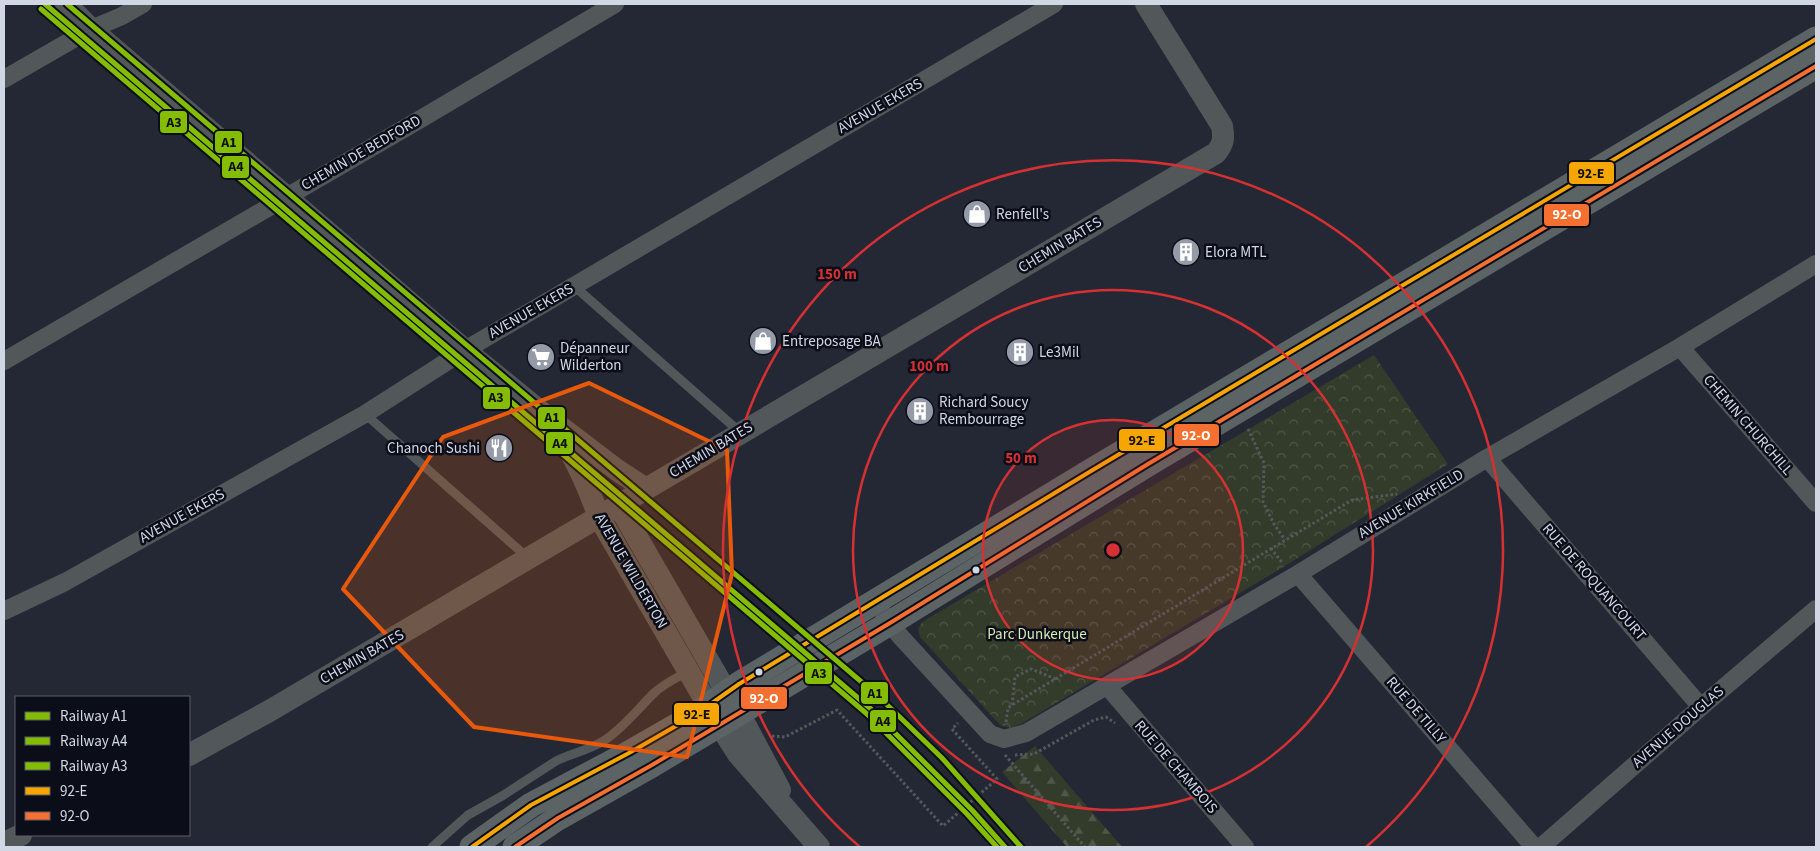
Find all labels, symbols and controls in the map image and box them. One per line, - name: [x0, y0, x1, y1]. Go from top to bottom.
- street label: AVENUE EKERS: [834, 73, 926, 139]
- line badge: A3: [159, 110, 188, 134]
- street label: CHEMIN DE BEDFORD: [297, 110, 425, 196]
- text: A3: [165, 113, 182, 133]
- line badge: A1: [214, 130, 243, 154]
- text: A1: [220, 133, 237, 153]
- line badge: A4: [221, 155, 250, 179]
- text: A4: [227, 157, 244, 177]
- line badge: 92-E: [1568, 161, 1615, 185]
- text: 92-E: [1577, 164, 1605, 184]
- shop icon: Renfell's: [962, 199, 992, 229]
- line badge: 92-O: [1543, 203, 1590, 227]
- place label: Renfell's: [996, 204, 1049, 225]
- text: 92-O: [1552, 205, 1582, 225]
- street label: CHEMIN BATES: [1014, 212, 1106, 278]
- building icon: Elora MTL: [1171, 237, 1201, 267]
- place label: Elora MTL: [1205, 242, 1267, 263]
- text: 150 m: [817, 264, 857, 285]
- street label: AVENUE EKERS: [485, 278, 577, 344]
- shop icon: Entreposage BA: [748, 326, 778, 356]
- place label: Entreposage BA: [782, 331, 882, 352]
- building icon: Le3Mil: [1005, 337, 1035, 367]
- place label: Dépanneur Wilderton: [560, 338, 630, 376]
- supermarket icon: Dépanneur Wilderton: [526, 342, 556, 372]
- place label: Le3Mil: [1039, 342, 1080, 363]
- text: 100 m: [909, 356, 949, 377]
- street label: CHEMIN CHURCHILL: [1698, 370, 1798, 480]
- line badge: A3: [482, 386, 511, 410]
- text: A3: [487, 388, 504, 408]
- place label: Richard Soucy Rembourrage: [939, 392, 1028, 430]
- building icon: Richard Soucy Rembourrage: [905, 396, 935, 426]
- line badge: A1: [537, 406, 566, 430]
- text: A1: [543, 408, 560, 428]
- street label: CHEMIN BATES: [665, 417, 757, 483]
- line badge: 92-O: [1173, 423, 1220, 447]
- text: 92-O: [1181, 426, 1211, 446]
- line badge: 92-E: [1118, 428, 1166, 452]
- line badge: A4: [545, 431, 574, 455]
- text: 92-E: [1128, 431, 1156, 451]
- restaurant icon: Chanoch Sushi: [484, 433, 514, 463]
- text: A4: [551, 434, 568, 454]
- place label: Chanoch Sushi: [387, 438, 480, 459]
- text: 50 m: [1005, 448, 1037, 469]
- street label: AVENUE KIRKFIELD: [1354, 464, 1468, 544]
- street label: AVENUE EKERS: [136, 484, 228, 548]
- street label: AVENUE WILDERTON: [589, 510, 673, 632]
- street label: RUE DE ROQUANCOURT: [1537, 519, 1651, 645]
- centre of rings: [1104, 541, 1122, 559]
- unlabelled marker: [971, 565, 981, 575]
- street label: CHEMIN BATES: [316, 624, 408, 690]
- park label: Parc Dunkerque: [987, 624, 1087, 645]
- line badge: A3: [804, 661, 833, 685]
- text: A3: [810, 664, 827, 684]
- unlabelled marker: [754, 667, 764, 677]
- street label: RUE DE TILLY: [1381, 672, 1451, 748]
- line badge: A1: [860, 681, 889, 705]
- street label: AVENUE DOUGLAS: [1628, 681, 1728, 773]
- text: A1: [866, 684, 883, 704]
- line badge: 92-O: [740, 686, 788, 710]
- text: 92-O: [749, 689, 779, 709]
- legend: [15, 696, 190, 836]
- line badge: 92-E: [673, 702, 720, 726]
- text: 92-E: [683, 705, 711, 725]
- text: Railway A1: [60, 706, 127, 727]
- line badge: A4: [869, 709, 897, 733]
- text: A4: [874, 712, 891, 732]
- street label: RUE DE CHAMBOIS: [1130, 716, 1222, 818]
- text: Railway A4: [60, 731, 128, 752]
- text: Railway A3: [60, 756, 127, 777]
- text: 92-E: [60, 781, 88, 802]
- text: 92-O: [60, 806, 90, 827]

